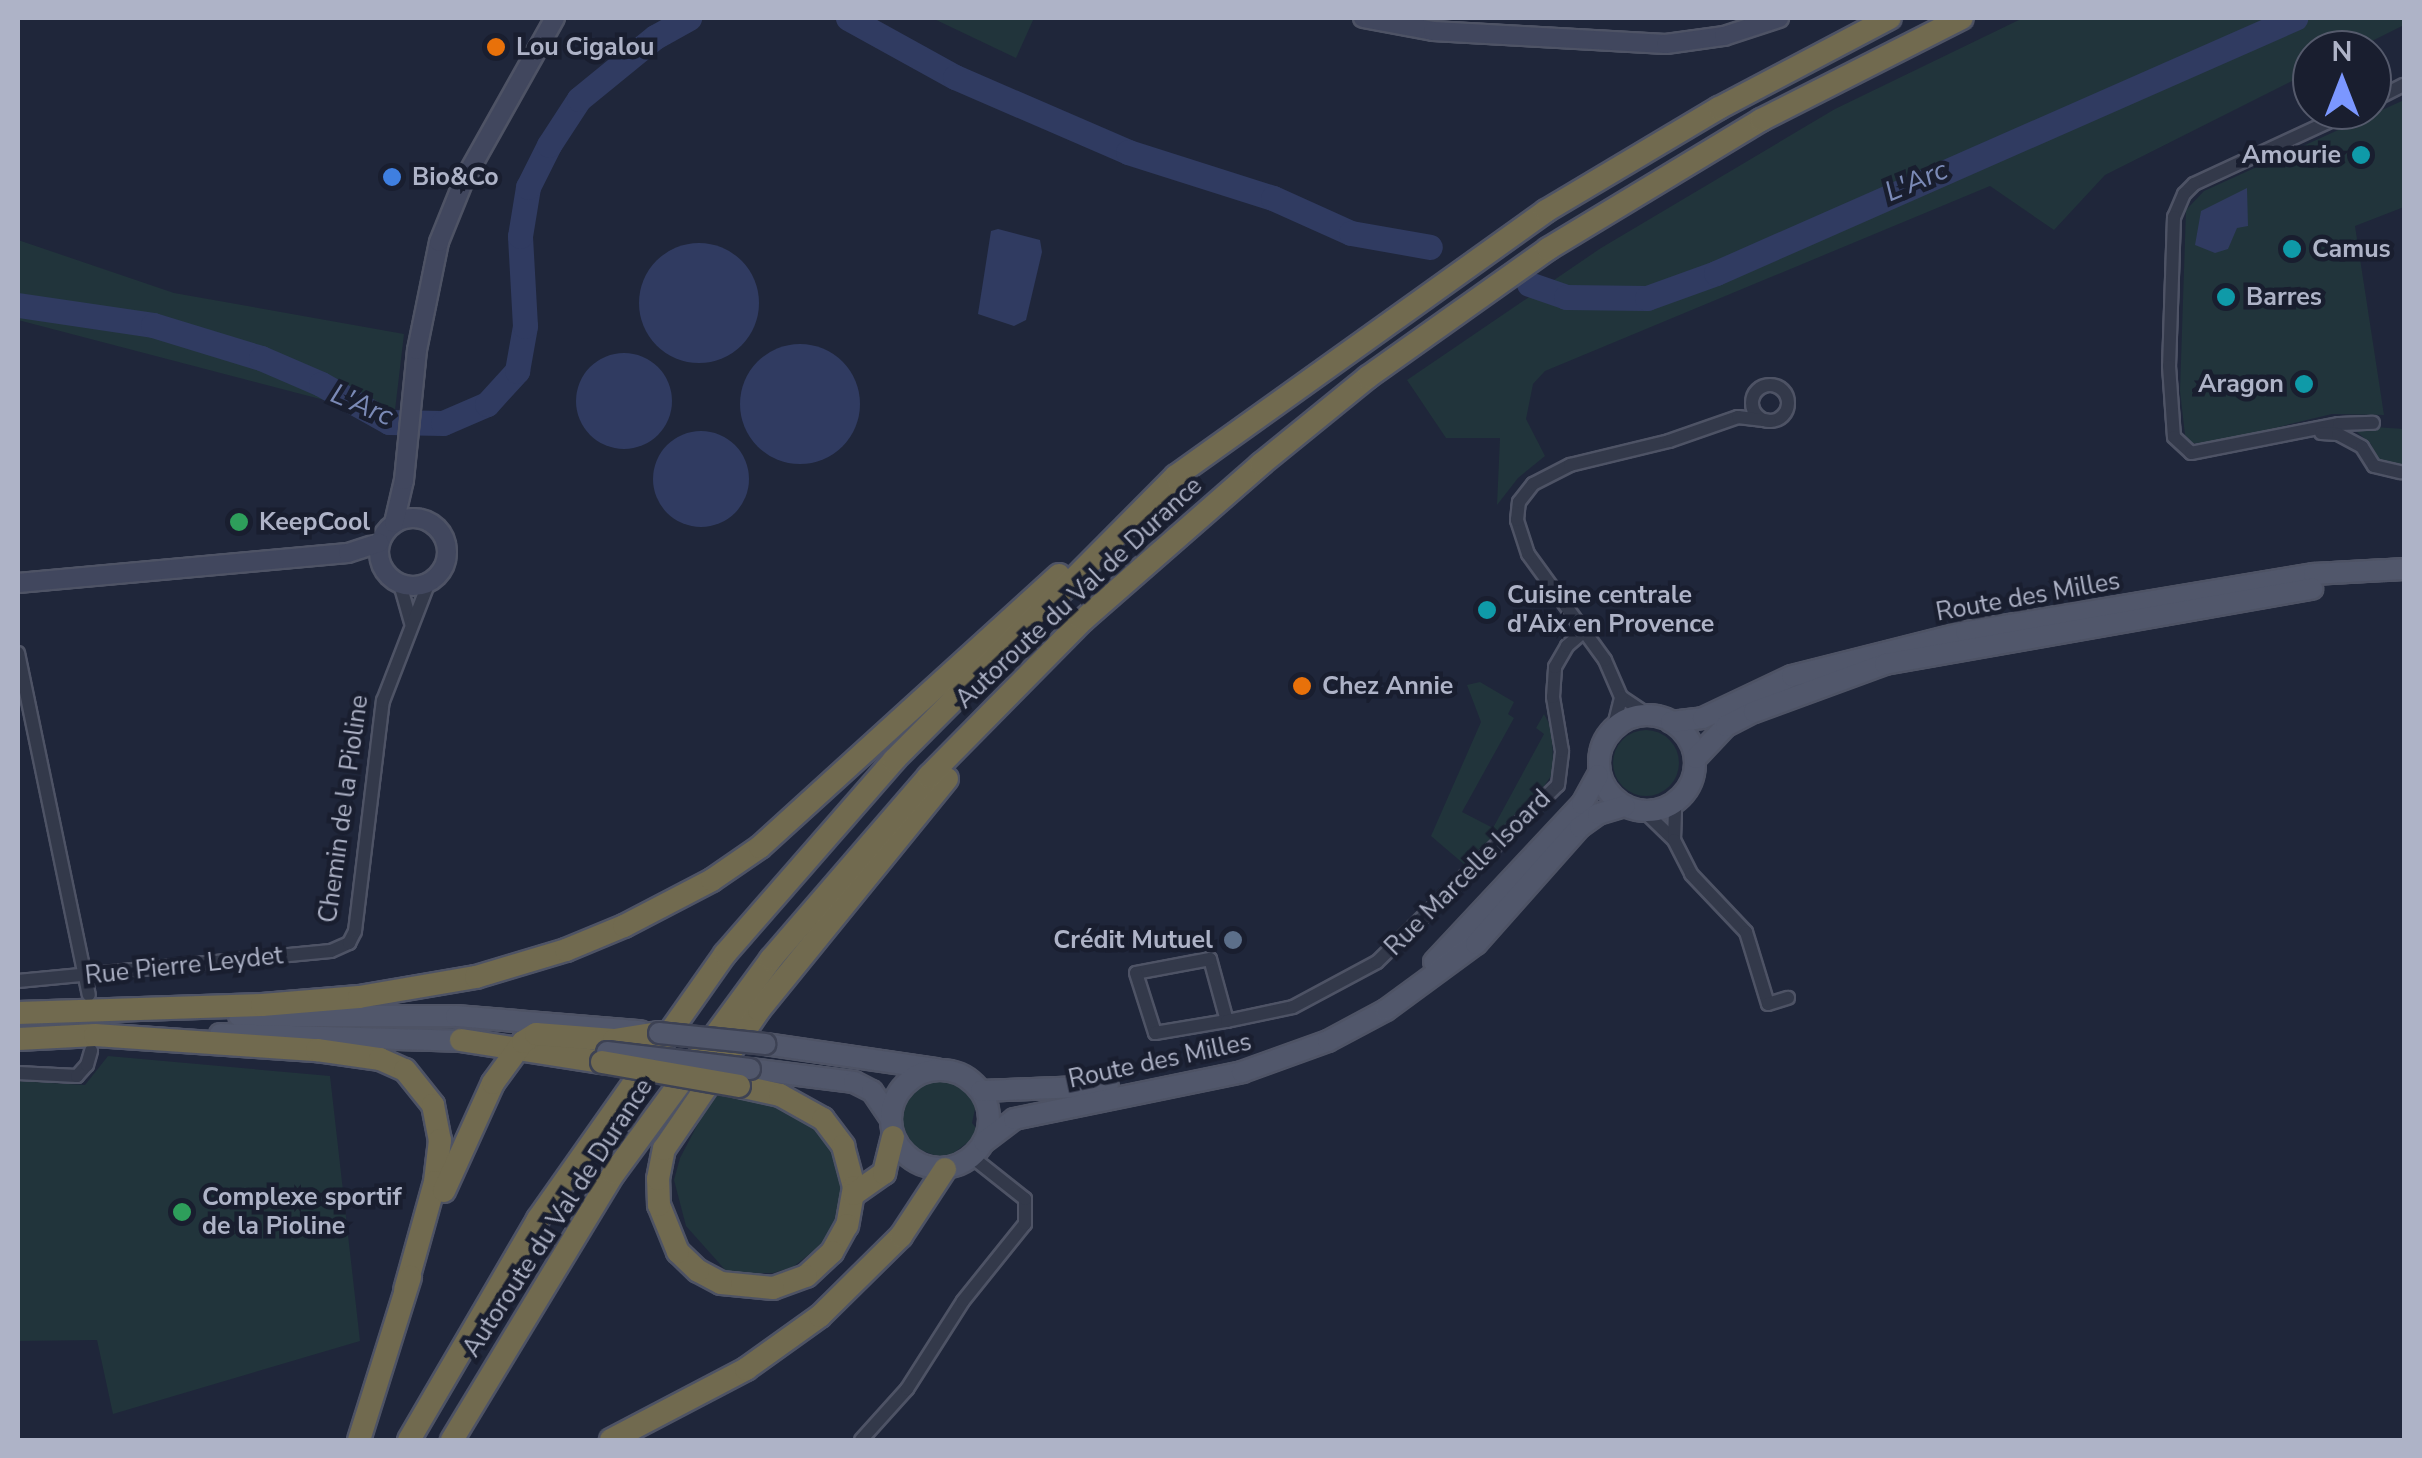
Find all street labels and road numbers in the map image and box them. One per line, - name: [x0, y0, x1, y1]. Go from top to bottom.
- street label: Autoroute du Val de Durance: [950, 471, 1208, 715]
- street label: Route des Milles: [1934, 566, 2122, 628]
- street label: Chemin de la Pioline: [313, 693, 375, 925]
- street label: Rue Marcelle Isoard: [1379, 784, 1557, 962]
- street label: Rue Pierre Leydet: [84, 941, 284, 991]
- street label: Route des Milles: [1066, 1027, 1254, 1095]
- street label: Autoroute du Val de Durance: [457, 1073, 659, 1363]

